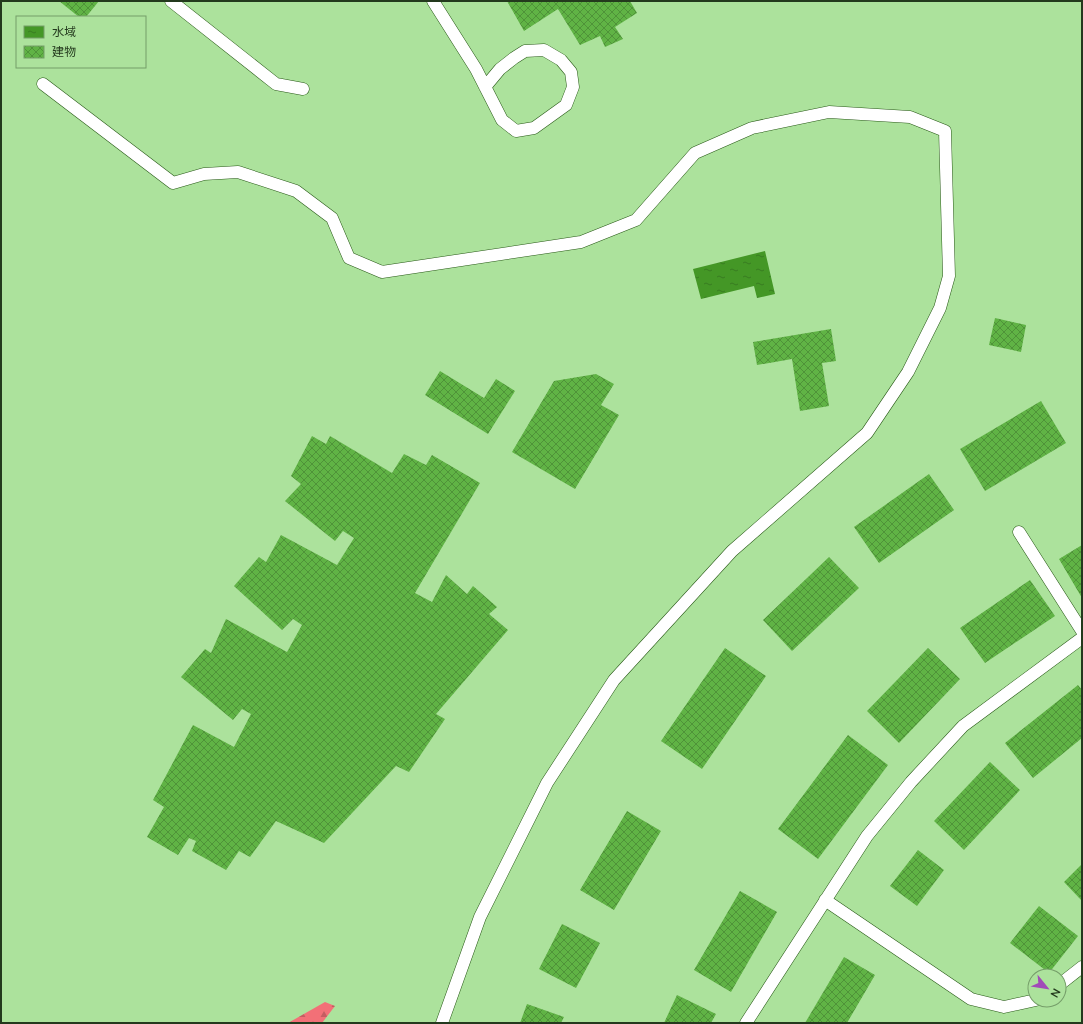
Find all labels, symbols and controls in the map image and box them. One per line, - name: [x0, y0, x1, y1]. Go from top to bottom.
- legend: [16, 16, 146, 68]
- text: 水域: [52, 24, 76, 39]
- text: 建物: [52, 44, 76, 59]
- north arrow: [1027, 968, 1067, 1008]
- text: N: [1048, 986, 1064, 1000]

